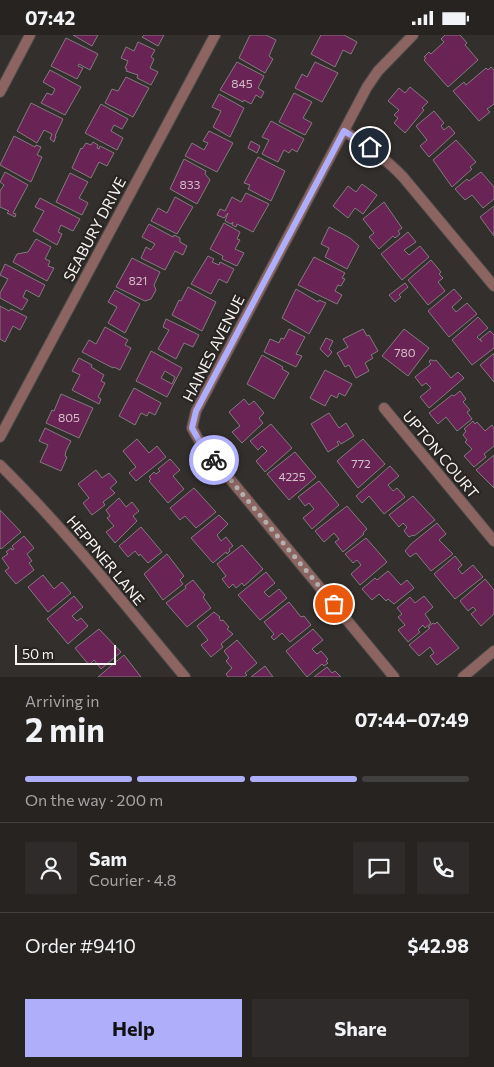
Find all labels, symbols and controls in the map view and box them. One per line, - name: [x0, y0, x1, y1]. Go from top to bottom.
- text: 07:42: [25, 6, 75, 29]
- house number: 845: [231, 76, 253, 90]
- pin: [349, 126, 391, 168]
- icon: home: [356, 133, 384, 161]
- street label: SEABURY DRIVE: [59, 174, 129, 284]
- house number: 833: [180, 177, 201, 191]
- house number: 821: [128, 273, 148, 287]
- street label: HAINES AVENUE: [178, 292, 248, 404]
- house number: 780: [394, 345, 416, 359]
- street label: UPTON COURT: [399, 407, 483, 502]
- house number: 805: [58, 410, 80, 424]
- courier: [189, 435, 239, 485]
- icon: bike: [200, 446, 228, 474]
- house number: 772: [351, 456, 371, 470]
- house number: 4225: [278, 469, 306, 483]
- street label: HEPPNER LANE: [63, 512, 149, 608]
- pin: [313, 583, 355, 625]
- icon: bag: [320, 590, 348, 618]
- scale bar: [15, 642, 116, 665]
- text: 50 m: [22, 645, 54, 662]
- text: Arriving in: [25, 691, 99, 710]
- text: 07:44–07:49: [355, 708, 469, 731]
- text: 2 min: [25, 709, 105, 749]
- text: On the way · 200 m: [25, 790, 163, 809]
- button: person: [25, 842, 77, 894]
- button: chat: [353, 842, 405, 894]
- button: phone: [417, 842, 469, 894]
- text: Sam: [89, 847, 127, 870]
- text: Courier · 4.8: [89, 870, 176, 889]
- text: Order #9410: [25, 934, 136, 957]
- text: $42.98: [408, 934, 469, 957]
- button: Help: [25, 999, 242, 1057]
- button: Share: [252, 999, 469, 1057]

